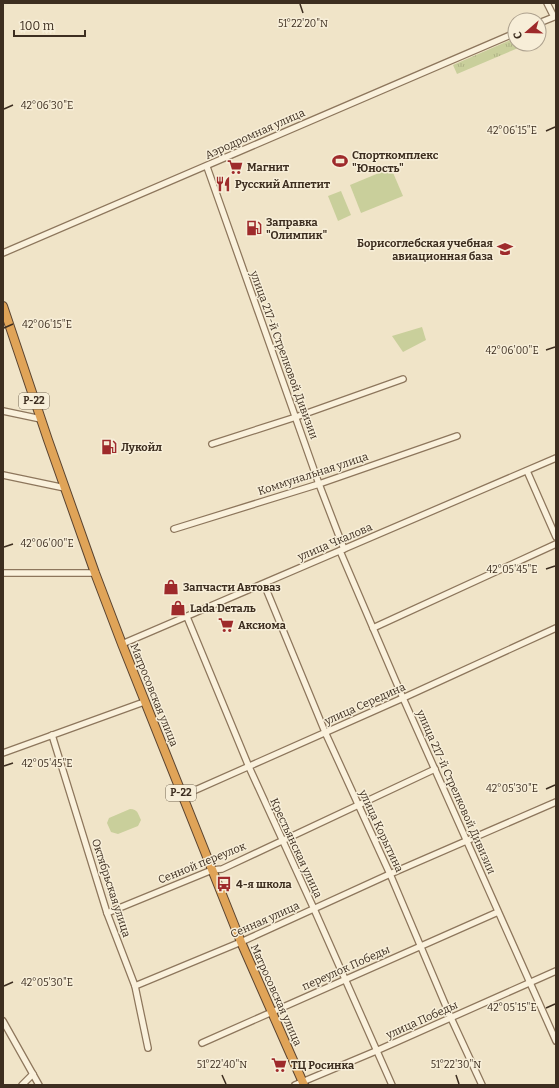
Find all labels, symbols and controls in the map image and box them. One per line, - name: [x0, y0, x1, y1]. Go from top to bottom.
- scale bar: [14, 12, 85, 38]
- north arrow: [507, 12, 547, 52]
- text: 51°22'20"N: [278, 18, 328, 30]
- text: 100 m: [20, 19, 55, 33]
- text: С: [511, 30, 525, 41]
- text: 42°06'30"E: [21, 100, 73, 112]
- street label: Аэродромная улица: [203, 106, 307, 162]
- text: 42°06'15"E: [487, 125, 537, 137]
- place label: Спорткомплекс "Юность": [352, 149, 439, 175]
- sports icon: Спорткомплекс "Юность": [331, 152, 349, 170]
- supermarket icon: Магнит: [226, 158, 244, 176]
- place label: Магнит: [247, 161, 289, 174]
- restaurant icon: Русский Аппетит: [214, 175, 232, 193]
- place label: Русский Аппетит: [235, 178, 330, 191]
- place label: Заправка "Олимпик": [266, 216, 327, 242]
- fuel station icon: Заправка "Олимпик": [245, 219, 263, 237]
- place label: Борисоглебская учебная авиационная база: [357, 237, 494, 263]
- school or university icon: Борисоглебская учебная авиационная база: [496, 240, 514, 258]
- street label: улица 217-й Стрелковой Дивизии: [247, 268, 321, 441]
- text: 42°06'15"E: [22, 319, 72, 331]
- text: 42°06'00"E: [485, 345, 539, 357]
- road number: Р-22: [19, 393, 49, 409]
- fuel station icon: Лукойл: [100, 438, 118, 456]
- place label: Лукойл: [121, 441, 162, 454]
- street label: Коммунальная улица: [256, 450, 370, 498]
- street label: улица Чкалова: [295, 520, 374, 564]
- text: 42°06'00"E: [20, 538, 74, 550]
- text: 42°05'45"E: [486, 564, 538, 576]
- shop icon: Запчасти Автоваз: [162, 578, 180, 596]
- place label: Запчасти Автоваз: [183, 581, 281, 594]
- shop icon: Lada Dеталь: [169, 599, 187, 617]
- place label: Lada Dеталь: [190, 602, 256, 615]
- supermarket icon: Аксиома: [217, 616, 235, 634]
- place label: Аксиома: [238, 619, 287, 632]
- street label: Матросовская улица: [127, 642, 181, 748]
- street label: улица Середина: [322, 680, 407, 728]
- street label: улица 217-й Стрелковой Дивизии: [413, 707, 498, 876]
- text: 42°05'45"E: [21, 758, 73, 770]
- text: 42°05'30"E: [486, 783, 538, 795]
- road number: Р-22: [166, 785, 196, 801]
- street label: улица Корытина: [356, 787, 406, 874]
- street label: Крестьянская улица: [267, 796, 325, 900]
- street label: Октябрьская улица: [89, 837, 133, 939]
- street label: Сенной переулок: [156, 839, 248, 887]
- bus stop icon: 4-я школа: [215, 875, 233, 893]
- place label: 4-я школа: [236, 878, 293, 891]
- street label: Сенная улица: [229, 899, 301, 941]
- street label: Матросовская улица: [248, 942, 304, 1048]
- street label: переулок Победы: [300, 943, 392, 993]
- text: 42°05'30"E: [21, 977, 73, 989]
- street label: улица Победы: [383, 998, 460, 1042]
- text: 42°05'15"E: [487, 1002, 537, 1014]
- supermarket icon: ТЦ Росинка: [270, 1056, 288, 1074]
- text: 51°22'40"N: [197, 1059, 247, 1071]
- place label: ТЦ Росинка: [291, 1059, 355, 1072]
- text: 51°22'30"N: [431, 1059, 481, 1071]

